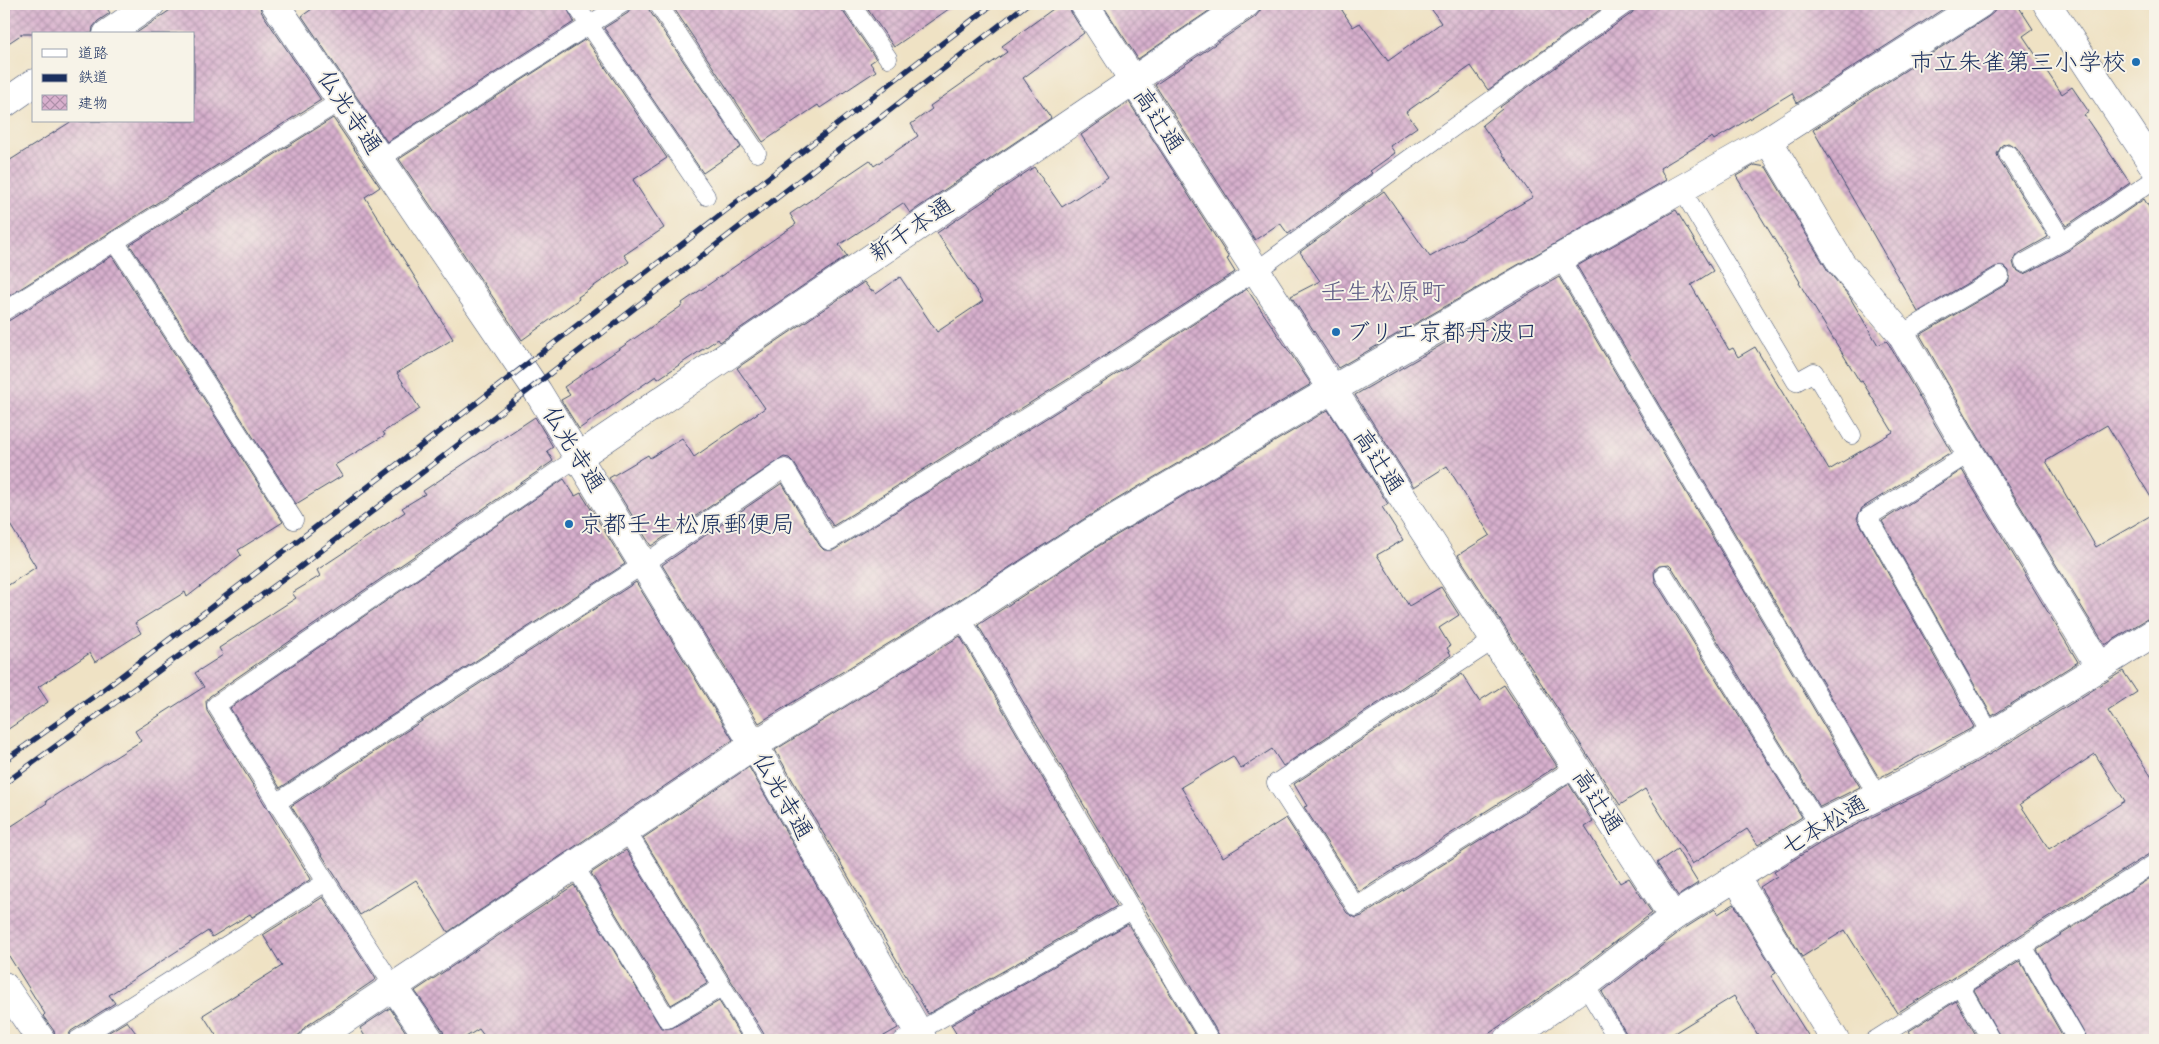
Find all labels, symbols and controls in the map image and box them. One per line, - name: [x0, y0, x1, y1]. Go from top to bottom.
- legend: [32, 32, 195, 122]
- text: 道路: [78, 44, 108, 63]
- place label: 市立朱雀第三小学校: [1910, 47, 2126, 77]
- marker: 市立朱雀第三小学校: [2130, 56, 2142, 68]
- street label: 仏光寺通: [311, 64, 389, 160]
- text: 鉄道: [78, 68, 108, 87]
- street label: 高辻通: [1127, 82, 1191, 158]
- text: 建物: [78, 94, 108, 113]
- street label: 新千本通: [863, 190, 959, 268]
- district label: 壬生松原町: [1320, 276, 1446, 308]
- place label: ブリエ京都丹波口: [1346, 317, 1538, 347]
- marker: ブリエ京都丹波口: [1330, 326, 1342, 338]
- street label: 仏光寺通: [536, 400, 612, 498]
- street label: 高辻通: [1347, 423, 1411, 499]
- place label: 京都壬生松原郵便局: [579, 509, 795, 539]
- marker: 京都壬生松原郵便局: [563, 518, 575, 530]
- street label: 仏光寺通: [746, 747, 820, 845]
- street label: 高辻通: [1566, 763, 1630, 839]
- street label: 七本松通: [1775, 788, 1873, 862]

